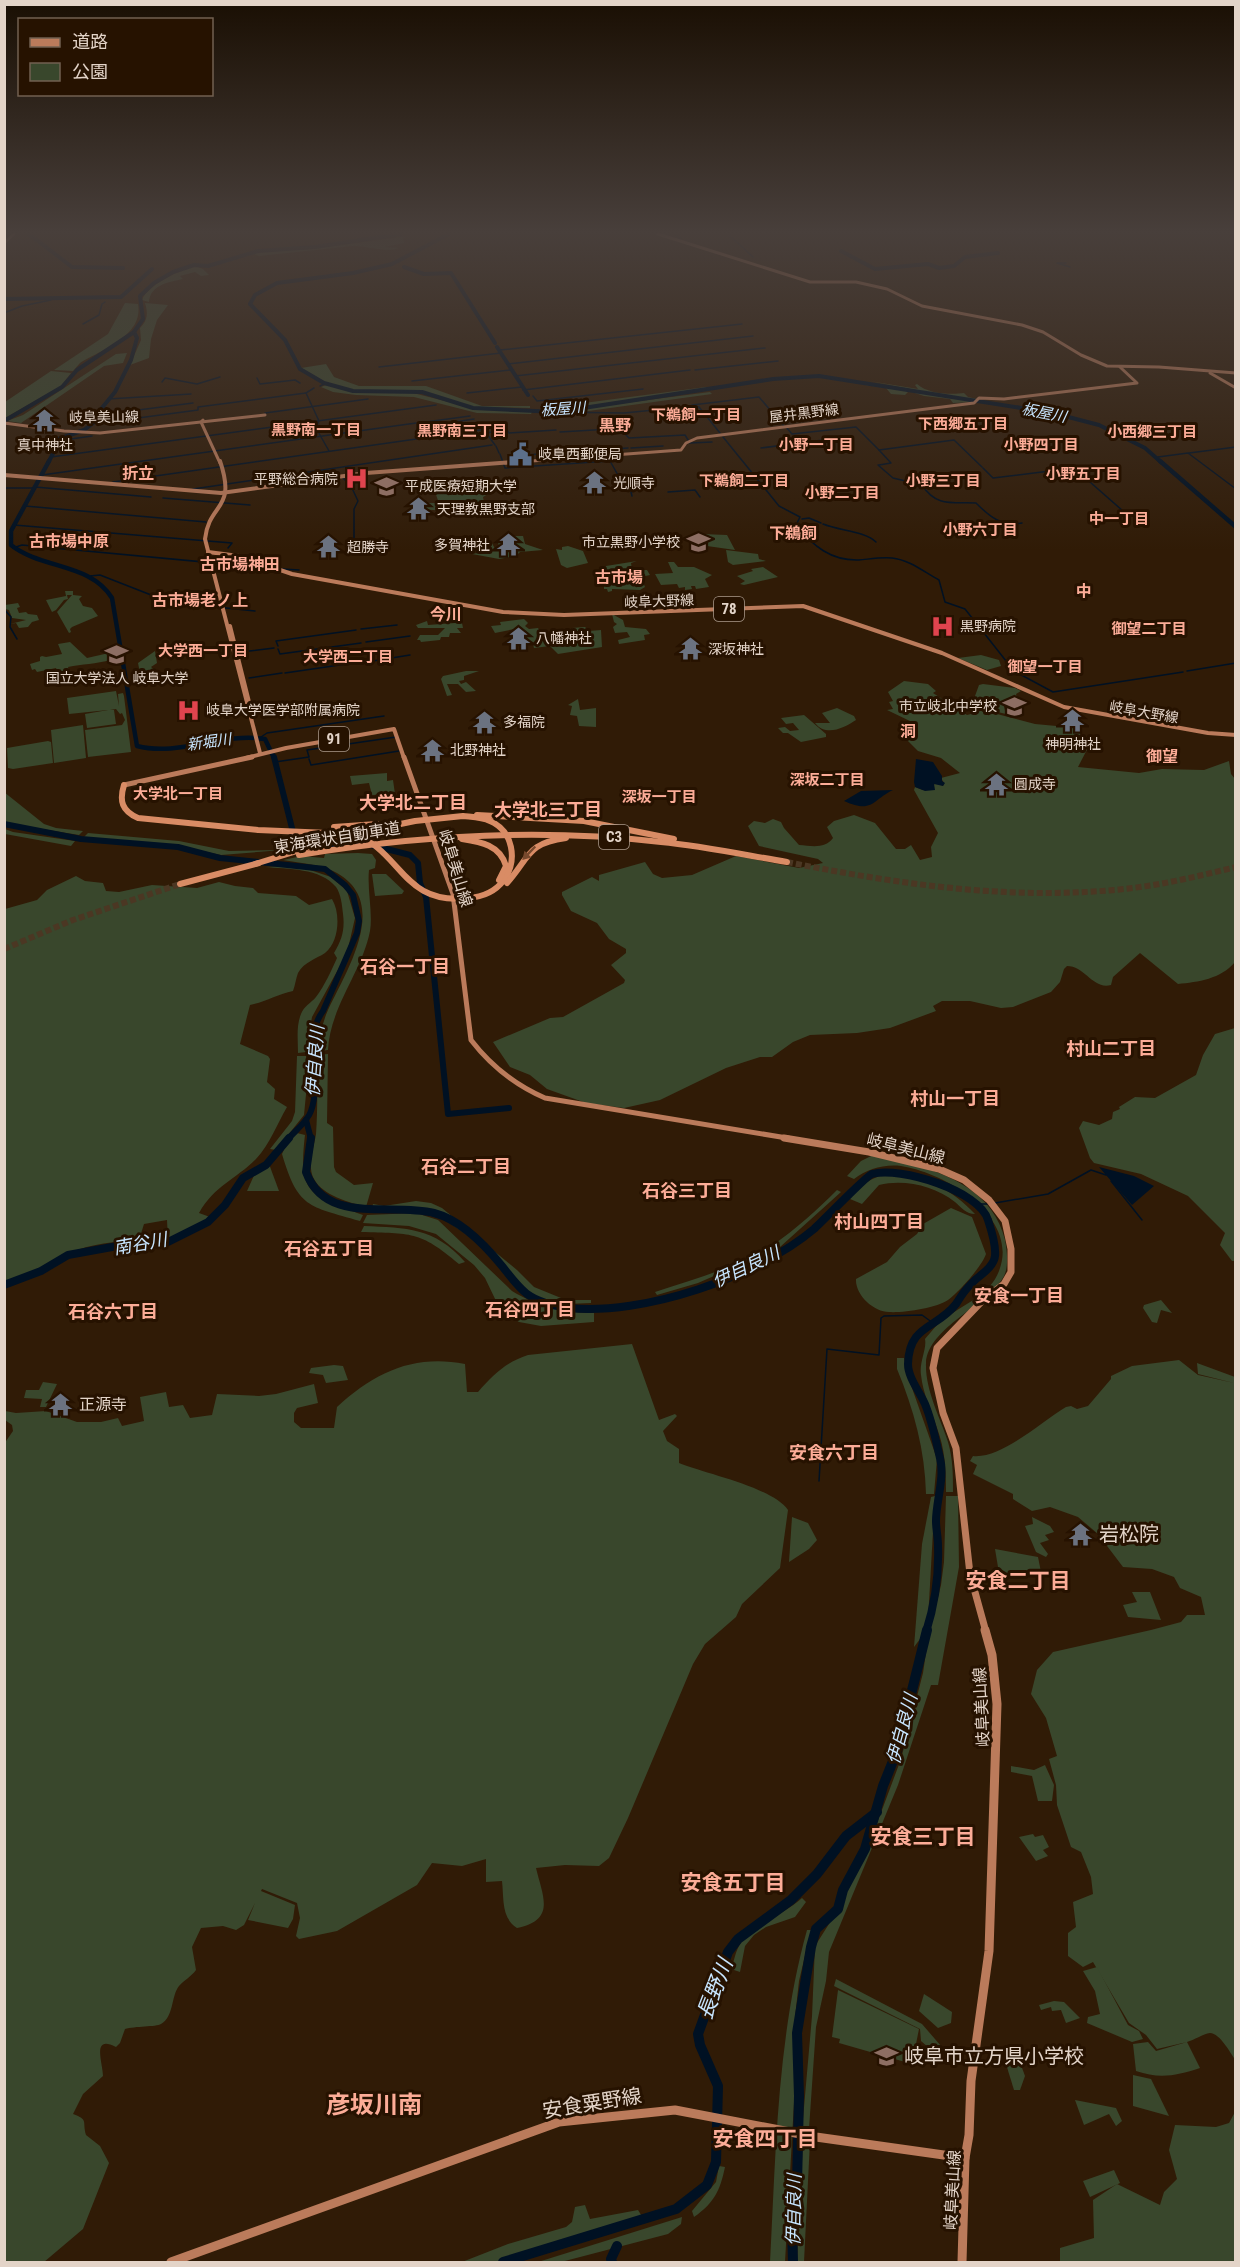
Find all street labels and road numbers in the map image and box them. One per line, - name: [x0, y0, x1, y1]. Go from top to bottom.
- street label: 屋井黒野線: [768, 401, 840, 425]
- street label: 岐阜美山線: [69, 408, 139, 426]
- street label: 岐阜大野線: [624, 592, 694, 610]
- road number: 78: [714, 597, 744, 621]
- street label: 岐阜大野線: [1108, 698, 1180, 726]
- road number: 91: [319, 727, 349, 751]
- street label: 東海環状自動車道: [272, 818, 402, 857]
- road number: C3: [599, 825, 629, 849]
- street label: 岐阜美山線: [435, 827, 476, 909]
- street label: 岐阜美山線: [865, 1130, 947, 1167]
- street label: 岐阜美山線: [970, 1667, 993, 1747]
- street label: 安食粟野線: [541, 2083, 643, 2123]
- street label: 岐阜美山線: [941, 2150, 964, 2230]

